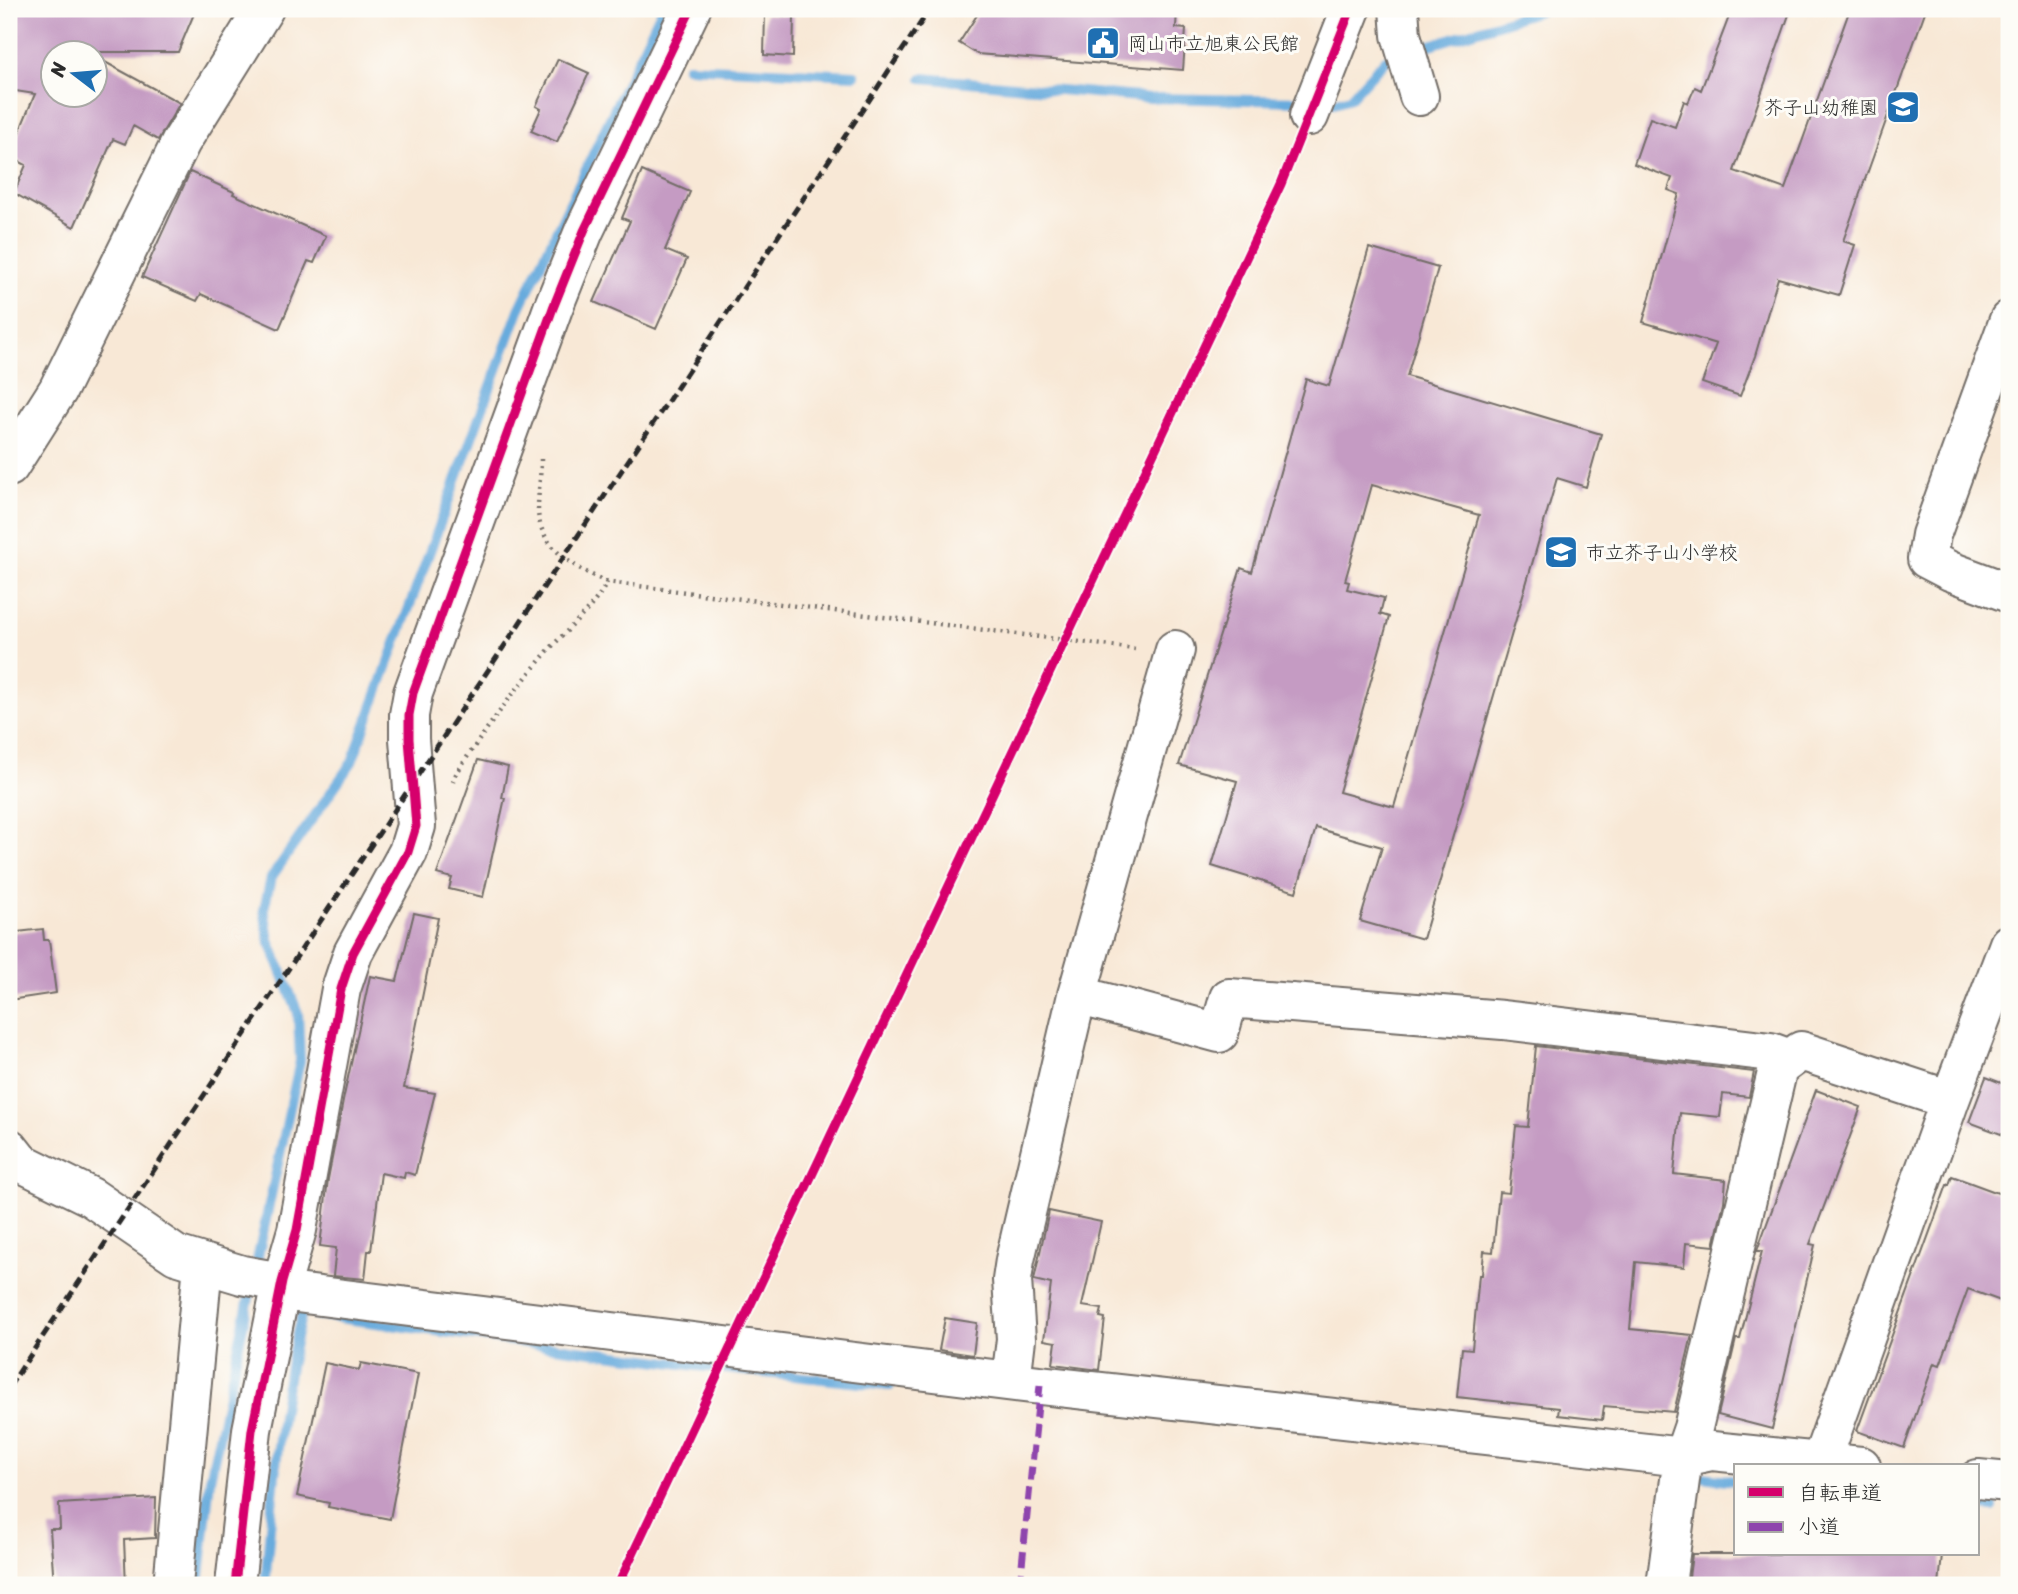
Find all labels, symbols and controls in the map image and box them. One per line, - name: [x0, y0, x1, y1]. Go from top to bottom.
- public building icon: 岡山市立旭東公民館: [1084, 24, 1122, 62]
- place label: 岡山市立旭東公民館: [1128, 27, 1299, 60]
- north arrow: [38, 38, 108, 108]
- text: N: [40, 58, 76, 81]
- school or university icon: 芥子山幼稚園: [1884, 88, 1922, 126]
- place label: 芥子山幼稚園: [1764, 91, 1878, 124]
- school or university icon: 市立芥子山小学校: [1542, 533, 1580, 571]
- place label: 市立芥子山小学校: [1586, 536, 1738, 569]
- legend: [1734, 1464, 1980, 1556]
- text: 自転車道: [1798, 1474, 1882, 1512]
- text: 小道: [1798, 1508, 1840, 1546]

